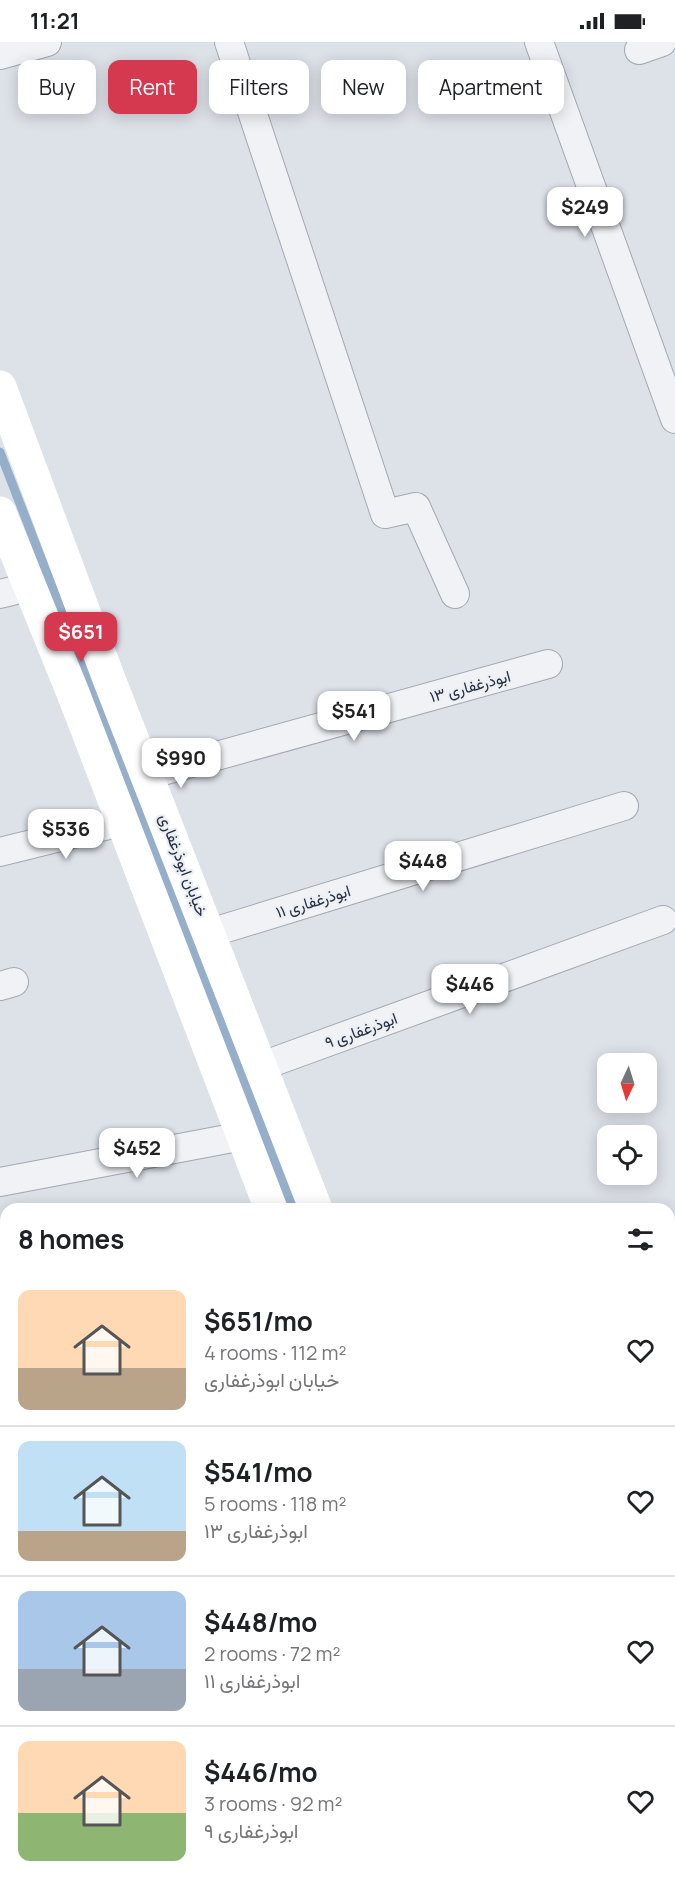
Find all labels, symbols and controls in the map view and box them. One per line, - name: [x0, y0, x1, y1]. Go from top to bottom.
- text: 11:21: [30, 6, 80, 36]
- chip: Buy: [18, 60, 96, 114]
- chip: Rent: [108, 60, 197, 114]
- chip: Filters: [209, 60, 309, 114]
- chip: New: [321, 60, 406, 114]
- chip: Apartment: [418, 60, 564, 114]
- pin: $249: [549, 187, 621, 238]
- text: $249: [561, 193, 609, 220]
- pin: $651: [45, 612, 117, 663]
- text: $651: [58, 618, 104, 645]
- street label: ابوذرغفاری ۱۳: [427, 665, 513, 707]
- pin: $541: [318, 691, 390, 742]
- text: $541: [331, 697, 377, 724]
- pin: $990: [145, 738, 217, 789]
- text: $990: [156, 744, 206, 771]
- pin: $536: [30, 809, 102, 860]
- street label: خیابان ابوذرغفاری: [154, 810, 214, 920]
- text: $536: [42, 815, 90, 842]
- pin: $448: [387, 841, 459, 892]
- text: $448: [399, 847, 447, 874]
- street label: ابوذرغفاری ۱۱: [273, 879, 353, 923]
- pin: $446: [434, 964, 506, 1015]
- text: $446: [445, 970, 495, 997]
- street label: ابوذرغفاری ۹: [322, 1007, 400, 1053]
- north arrow: [597, 1053, 657, 1113]
- map controls: [597, 1053, 657, 1185]
- button: locate: [597, 1125, 657, 1185]
- pin: $452: [101, 1128, 173, 1179]
- text: $452: [113, 1134, 161, 1161]
- text: 8 homes: [18, 1221, 124, 1257]
- icon: filters: [624, 1223, 657, 1256]
- text: $651/mo: [204, 1303, 313, 1339]
- icon: home: [66, 1314, 138, 1386]
- icon: heart: [624, 1334, 657, 1367]
- text: 4 rooms · 112 m²: [204, 1339, 346, 1366]
- text: خیابان ابوذرغفاری: [204, 1366, 339, 1393]
- text: $541/mo: [204, 1454, 312, 1490]
- icon: home: [66, 1465, 138, 1537]
- icon: heart: [624, 1485, 657, 1518]
- text: 5 rooms · 118 m²: [204, 1490, 346, 1517]
- text: ابوذرغفاری ۱۳: [204, 1517, 308, 1544]
- text: $448/mo: [204, 1604, 317, 1640]
- icon: home: [66, 1615, 138, 1687]
- icon: heart: [624, 1635, 657, 1668]
- text: 2 rooms · 72 m²: [204, 1640, 340, 1667]
- text: ابوذرغفاری ۱۱: [204, 1667, 300, 1694]
- text: $446/mo: [204, 1754, 318, 1790]
- icon: home: [66, 1765, 138, 1837]
- icon: heart: [624, 1785, 657, 1818]
- text: 3 rooms · 92 m²: [204, 1790, 343, 1817]
- text: ابوذرغفاری ۹: [204, 1817, 299, 1844]

